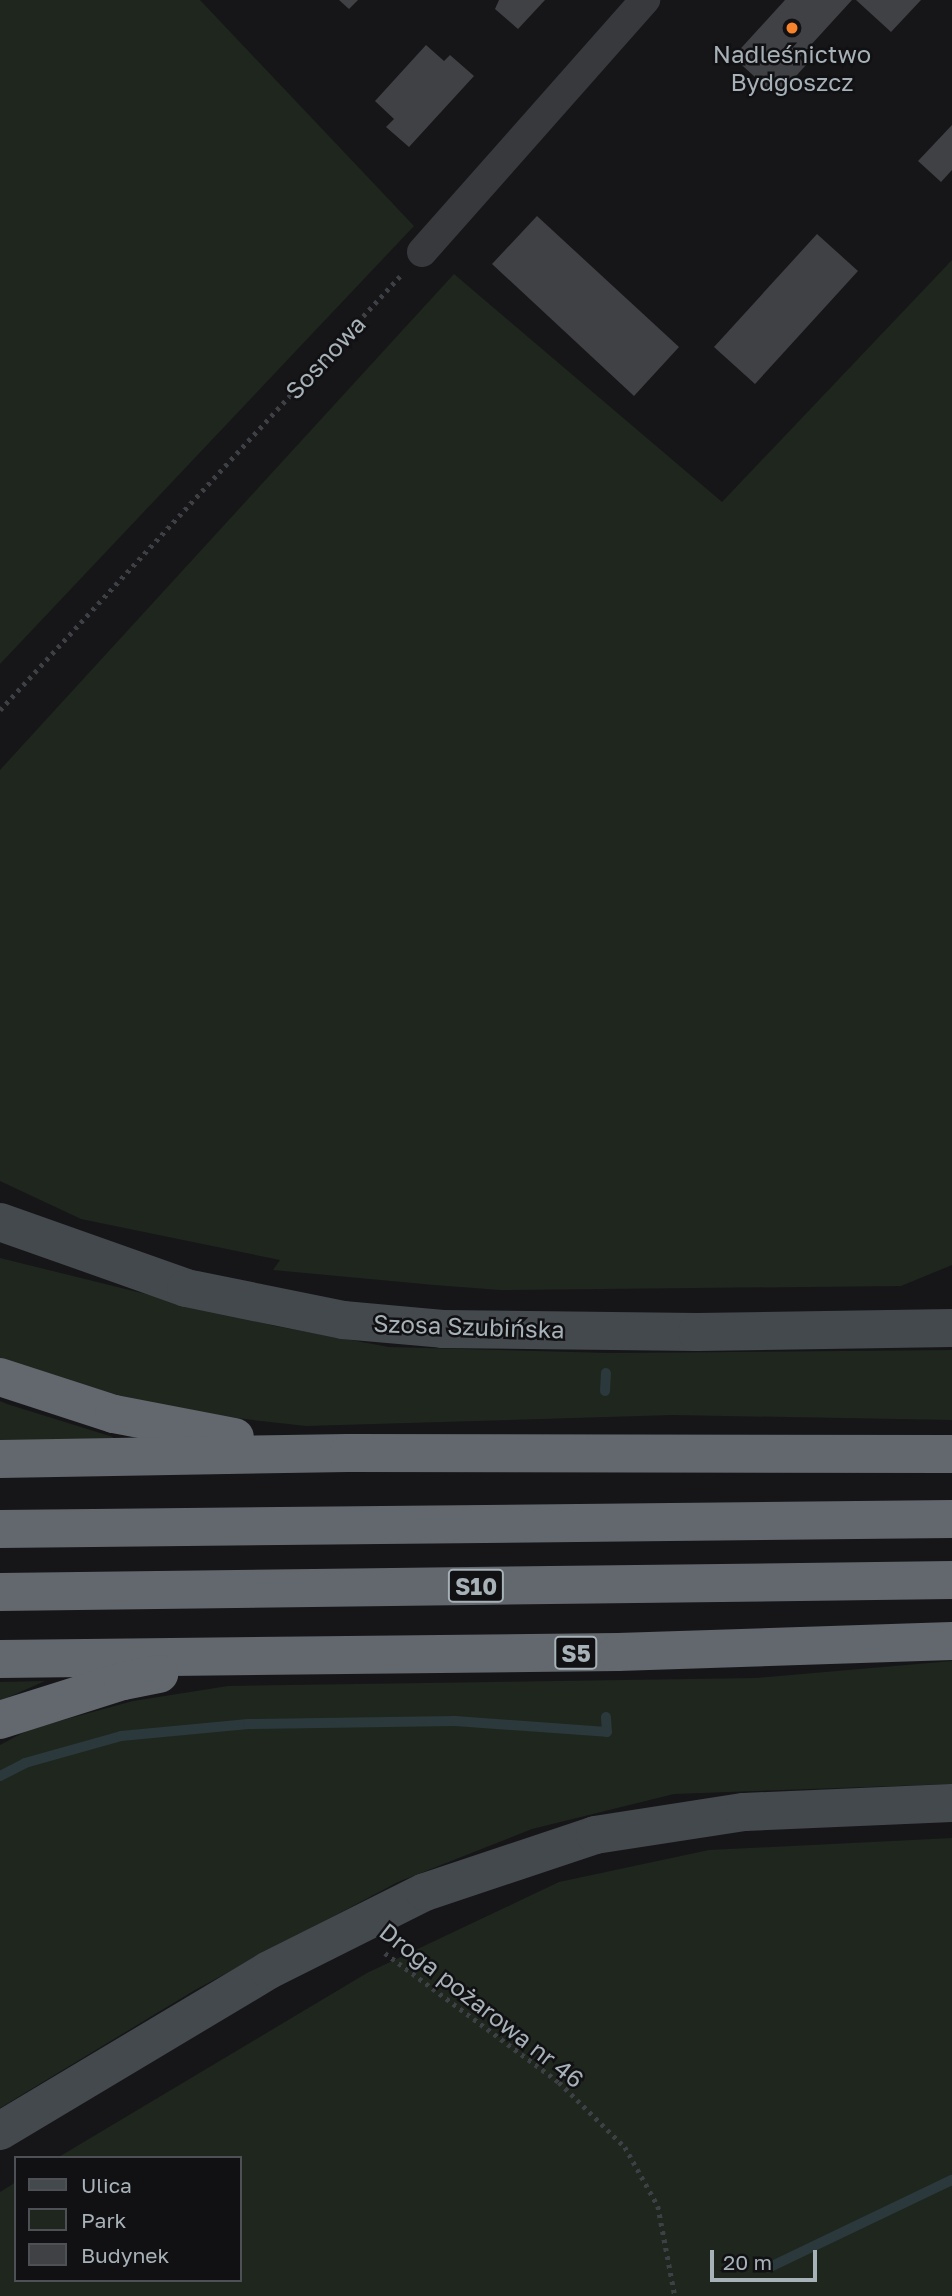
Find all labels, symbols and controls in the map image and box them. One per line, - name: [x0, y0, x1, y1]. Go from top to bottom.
- marker: Nadleśnictwo Bydgoszcz: [784, 20, 800, 36]
- place label: Nadleśnictwo Bydgoszcz: [713, 40, 871, 96]
- street label: Sosnowa: [279, 309, 371, 405]
- street label: Szosa Szubińska: [373, 1308, 565, 1344]
- road number: S10: [446, 1567, 506, 1606]
- road number: S5: [553, 1634, 599, 1672]
- street label: Droga pożarowa nr 46: [374, 1916, 590, 2094]
- legend: [14, 2156, 242, 2282]
- text: Ulica: [81, 2172, 132, 2198]
- text: Park: [81, 2207, 126, 2233]
- scale bar: [714, 2236, 821, 2280]
- text: Budynek: [81, 2242, 169, 2268]
- text: 20 m: [723, 2249, 772, 2275]

